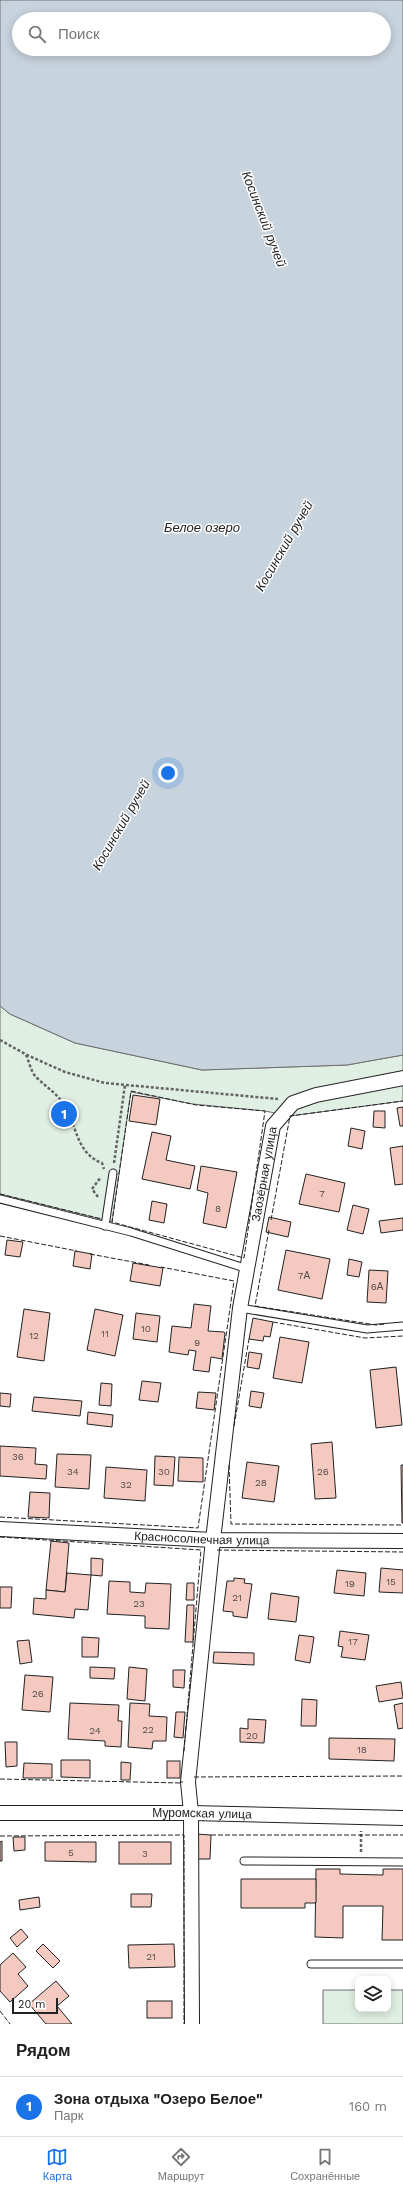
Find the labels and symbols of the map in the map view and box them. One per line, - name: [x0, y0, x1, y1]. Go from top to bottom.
- water label: Косинский ручей: [239, 169, 289, 269]
- water label: Косинский ручей: [252, 498, 316, 594]
- water label: Белое озеро: [164, 520, 240, 535]
- your location: [158, 763, 178, 783]
- water label: Косинский ручей: [89, 777, 153, 873]
- pin: 1: [51, 1099, 77, 1129]
- street label: Заозёрная улица: [249, 1125, 280, 1223]
- house number: 7: [319, 1188, 325, 1199]
- house number: 8: [215, 1203, 221, 1214]
- house number: 7А: [298, 1270, 310, 1281]
- house number: 6А: [371, 1281, 384, 1292]
- house number: 10: [141, 1323, 151, 1334]
- house number: 11: [101, 1328, 109, 1339]
- house number: 12: [29, 1330, 39, 1341]
- house number: 9: [194, 1337, 200, 1348]
- house number: 36: [12, 1451, 24, 1462]
- house number: 34: [67, 1466, 79, 1477]
- house number: 30: [158, 1466, 170, 1477]
- house number: 26: [317, 1466, 329, 1477]
- house number: 28: [255, 1477, 267, 1488]
- house number: 32: [120, 1479, 132, 1490]
- street label: Красносолнечная улица: [134, 1529, 270, 1547]
- house number: 15: [386, 1576, 396, 1587]
- house number: 19: [345, 1578, 355, 1589]
- house number: 21: [232, 1592, 242, 1603]
- house number: 23: [133, 1598, 145, 1609]
- house number: 17: [348, 1636, 358, 1647]
- house number: 26: [32, 1688, 44, 1699]
- house number: 22: [142, 1724, 154, 1735]
- house number: 24: [89, 1725, 101, 1736]
- house number: 20: [246, 1730, 258, 1741]
- house number: 18: [357, 1744, 367, 1755]
- street label: Муромская улица: [152, 1806, 252, 1821]
- house number: 5: [68, 1847, 74, 1858]
- house number: 3: [142, 1848, 148, 1859]
- house number: 21: [146, 1951, 156, 1962]
- scale bar: [12, 1996, 58, 2015]

